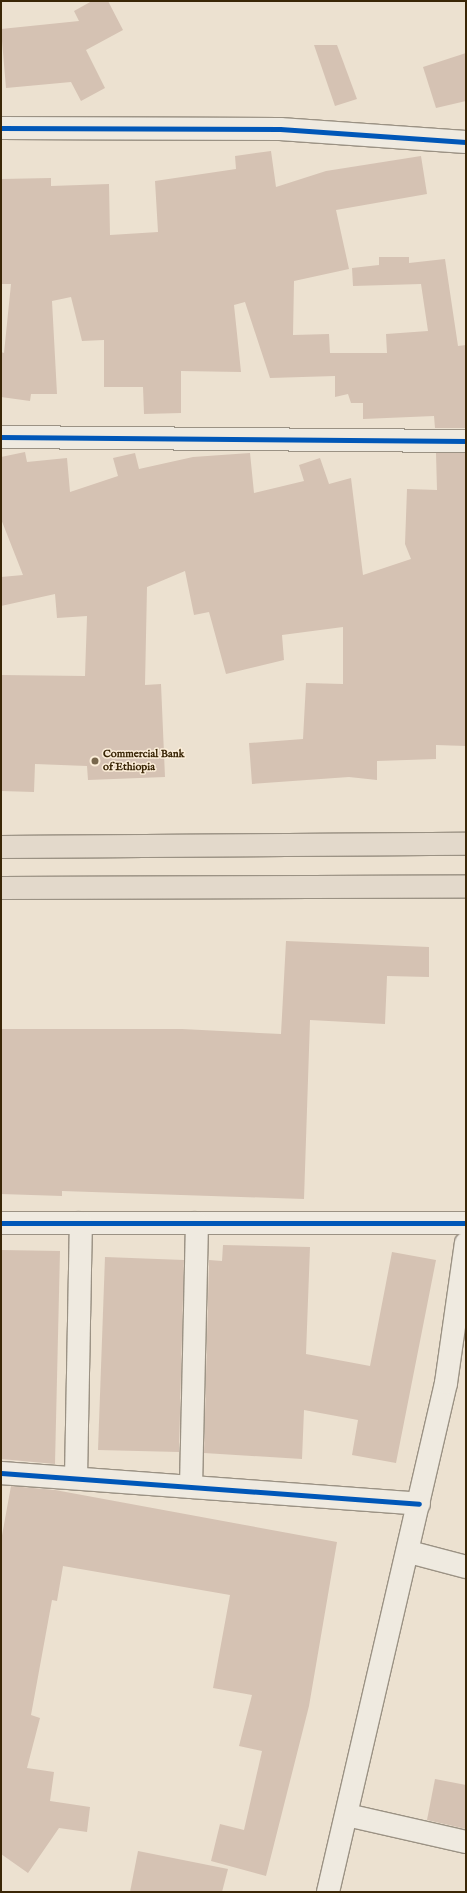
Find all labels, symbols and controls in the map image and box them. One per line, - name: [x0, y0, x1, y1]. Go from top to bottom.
- place label: Commercial Bank of Ethiopia: [103, 748, 184, 774]
- marker: Commercial Bank of Ethiopia: [90, 756, 100, 766]

